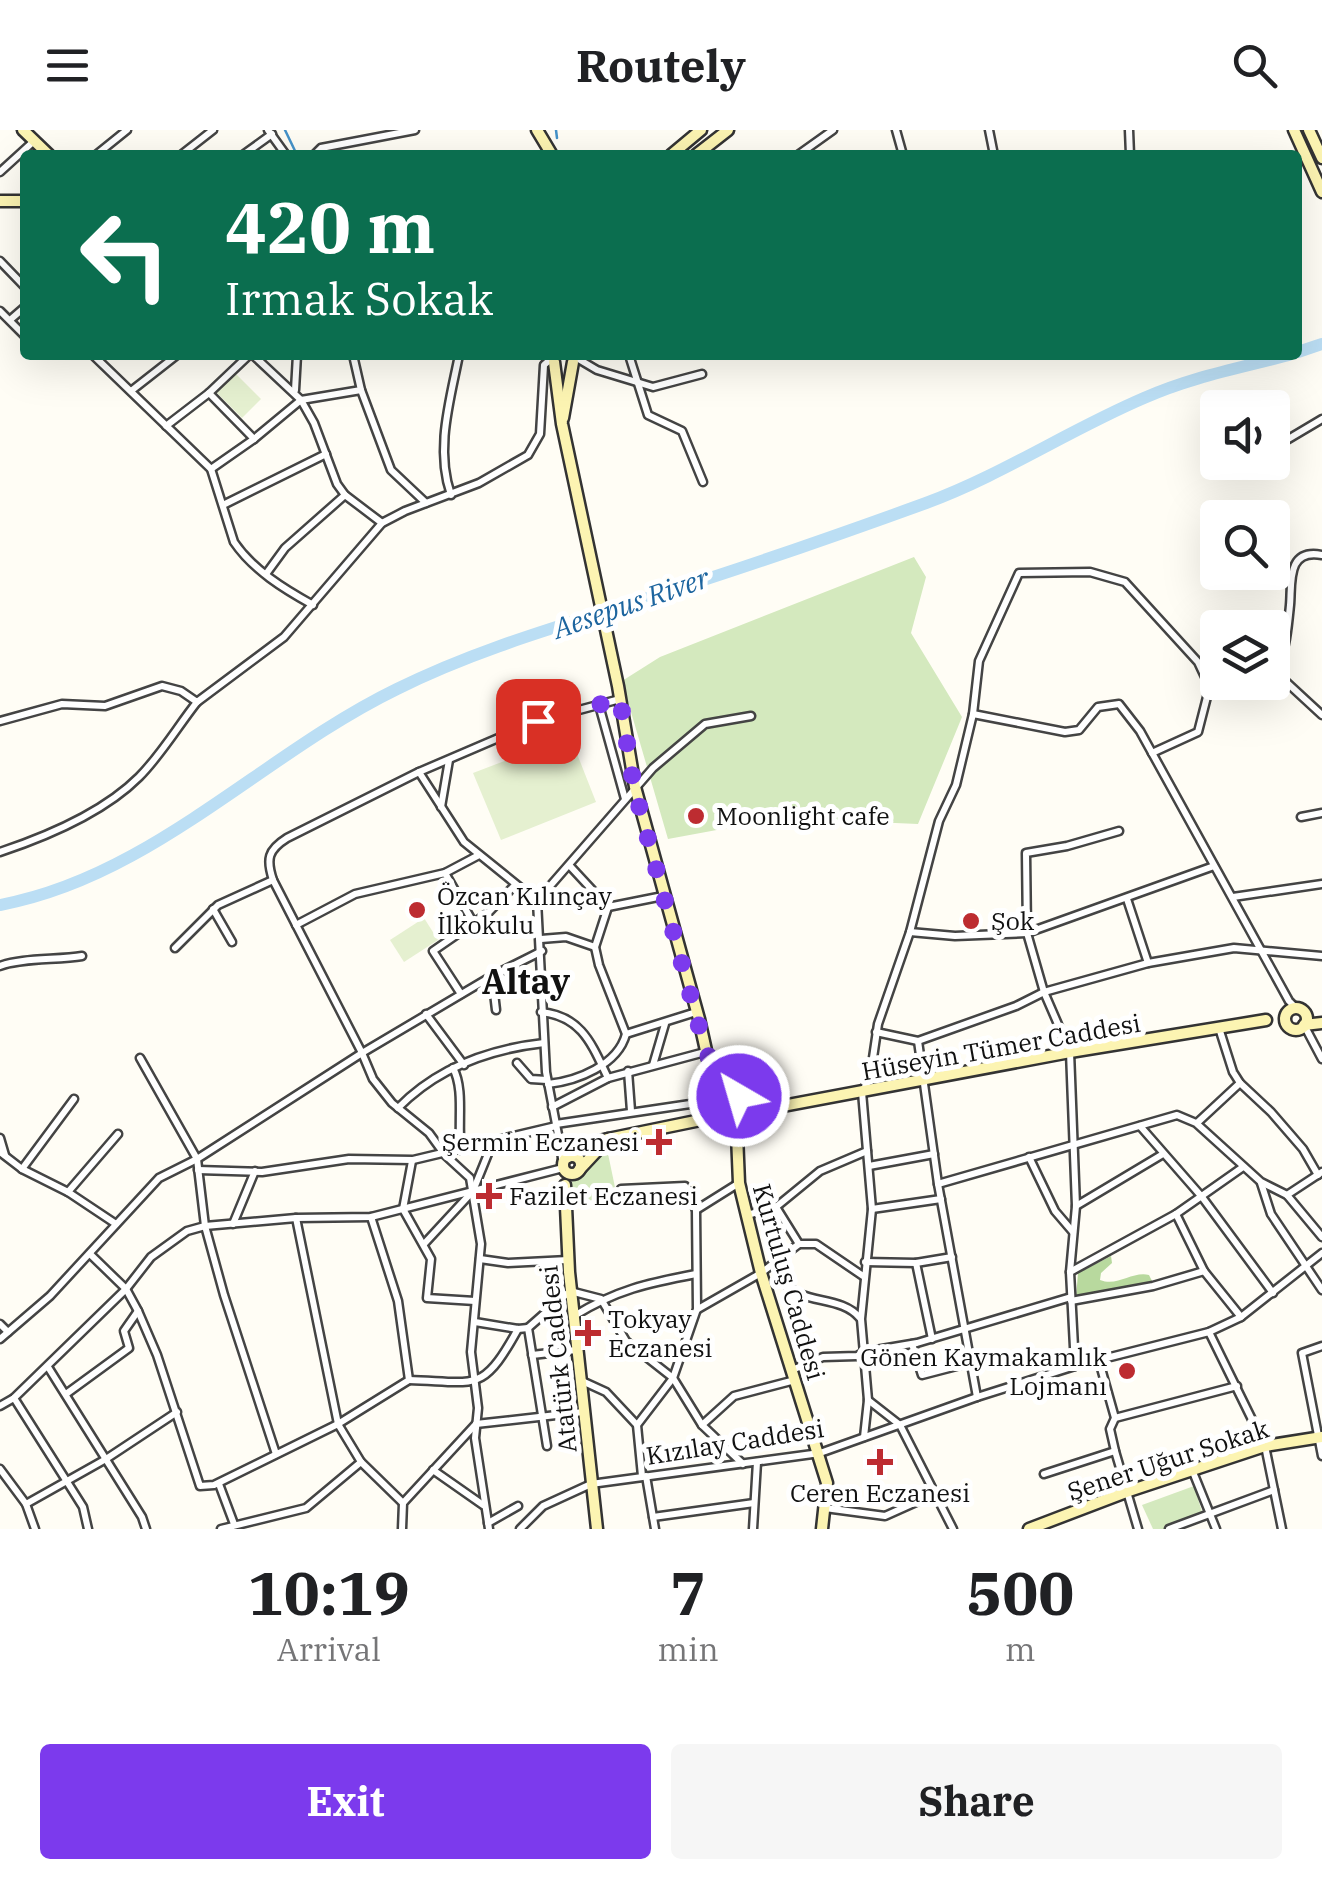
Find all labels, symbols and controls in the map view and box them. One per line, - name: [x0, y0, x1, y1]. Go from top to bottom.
- text: Routely: [576, 36, 746, 94]
- icon: menu: [40, 38, 95, 93]
- icon: search: [1227, 38, 1282, 93]
- text: 420 m: [225, 181, 435, 272]
- icon: left: [60, 190, 190, 320]
- text: Irmak Sokak: [225, 269, 494, 327]
- map controls: [1200, 390, 1290, 700]
- button: sound: [1200, 390, 1290, 480]
- button: search: [1200, 500, 1290, 590]
- water label: Aesepus River: [546, 558, 715, 647]
- button: layers: [1200, 610, 1290, 700]
- pin: [496, 679, 581, 764]
- icon: arrive: [511, 694, 566, 749]
- place label: Moonlight cafe: [716, 799, 890, 832]
- marker: Moonlight cafe: [685, 805, 707, 827]
- place label: Özcan Kılınçay İlkokulu: [437, 879, 612, 941]
- marker: Özcan Kılınçay İlkokulu: [406, 899, 428, 921]
- place label: Şok: [991, 904, 1035, 937]
- marker: Şok: [960, 910, 982, 932]
- district label: Altay: [482, 958, 570, 1004]
- street label: Hüseyin Tümer Caddesi: [859, 1006, 1143, 1087]
- position arrow: [687, 1044, 791, 1148]
- place label: Şermin Eczanesi: [442, 1125, 639, 1158]
- marker: Şermin Eczanesi: [648, 1131, 670, 1153]
- place label: Fazilet Eczanesi: [509, 1179, 698, 1212]
- street label: Kurtuluş Caddesi: [746, 1180, 833, 1384]
- marker: Fazilet Eczanesi: [478, 1185, 500, 1207]
- street label: Atatürk Caddesi: [531, 1264, 584, 1454]
- place label: Tokyay Eczanesi: [608, 1302, 712, 1364]
- marker: Tokyay Eczanesi: [577, 1322, 599, 1344]
- place label: Gönen Kaymakamlık Lojmanı: [860, 1340, 1107, 1402]
- marker: Gönen Kaymakamlık Lojmanı: [1116, 1360, 1138, 1382]
- street label: Kızılay Caddesi: [644, 1411, 826, 1472]
- street label: Şener Uğur Sokak: [1063, 1411, 1273, 1508]
- marker: Ceren Eczanesi: [869, 1451, 891, 1473]
- place label: Ceren Eczanesi: [790, 1476, 970, 1509]
- text: 10:19: [248, 1553, 410, 1632]
- text: 7: [670, 1553, 706, 1632]
- text: 500: [966, 1553, 1074, 1632]
- text: Arrival: [277, 1628, 381, 1670]
- text: min: [658, 1628, 719, 1670]
- text: m: [1005, 1628, 1036, 1670]
- button: Exit: [40, 1744, 651, 1859]
- button: Share: [671, 1744, 1282, 1859]

